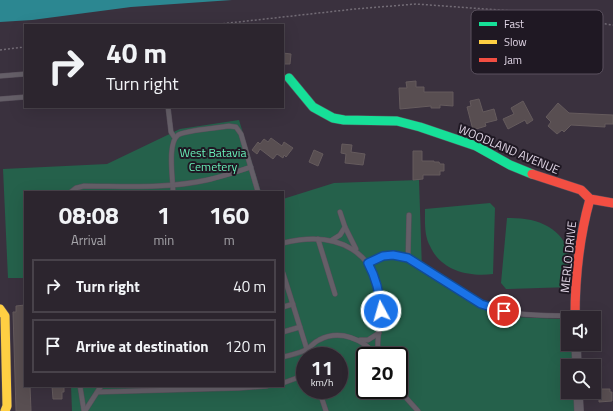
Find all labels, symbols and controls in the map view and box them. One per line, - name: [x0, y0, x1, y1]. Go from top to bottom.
- legend: [471, 10, 603, 74]
- text: Fast: [504, 16, 524, 32]
- text: 40 m: [106, 31, 167, 74]
- text: Slow: [504, 34, 527, 50]
- icon: right: [40, 40, 92, 92]
- text: Jam: [504, 52, 522, 68]
- text: Turn right: [106, 70, 179, 97]
- street label: WOODLAND AVENUE: [455, 119, 563, 179]
- park label: West Batavia Cemetery: [180, 143, 246, 176]
- text: 08:08: [59, 197, 119, 233]
- text: 1: [157, 197, 171, 233]
- text: 160: [209, 197, 249, 233]
- street label: MERLO DRIVE: [555, 220, 581, 294]
- text: Arrival: [71, 230, 106, 250]
- text: min: [153, 230, 174, 250]
- text: m: [224, 230, 235, 250]
- icon: right: [42, 275, 64, 297]
- text: Turn right: [76, 275, 140, 298]
- text: 40 m: [233, 275, 266, 298]
- position arrow: [360, 290, 402, 332]
- pin: [487, 294, 521, 328]
- icon: arrive: [493, 300, 515, 322]
- map controls: [561, 311, 601, 399]
- button: sound: [561, 311, 601, 351]
- icon: arrive: [42, 335, 64, 357]
- text: Arrive at destination: [76, 335, 209, 358]
- text: 120 m: [225, 335, 266, 358]
- speed limit sign: 20: [356, 347, 408, 399]
- text: 11: [311, 352, 333, 383]
- button: search: [561, 359, 601, 399]
- text: km/h: [311, 375, 333, 390]

